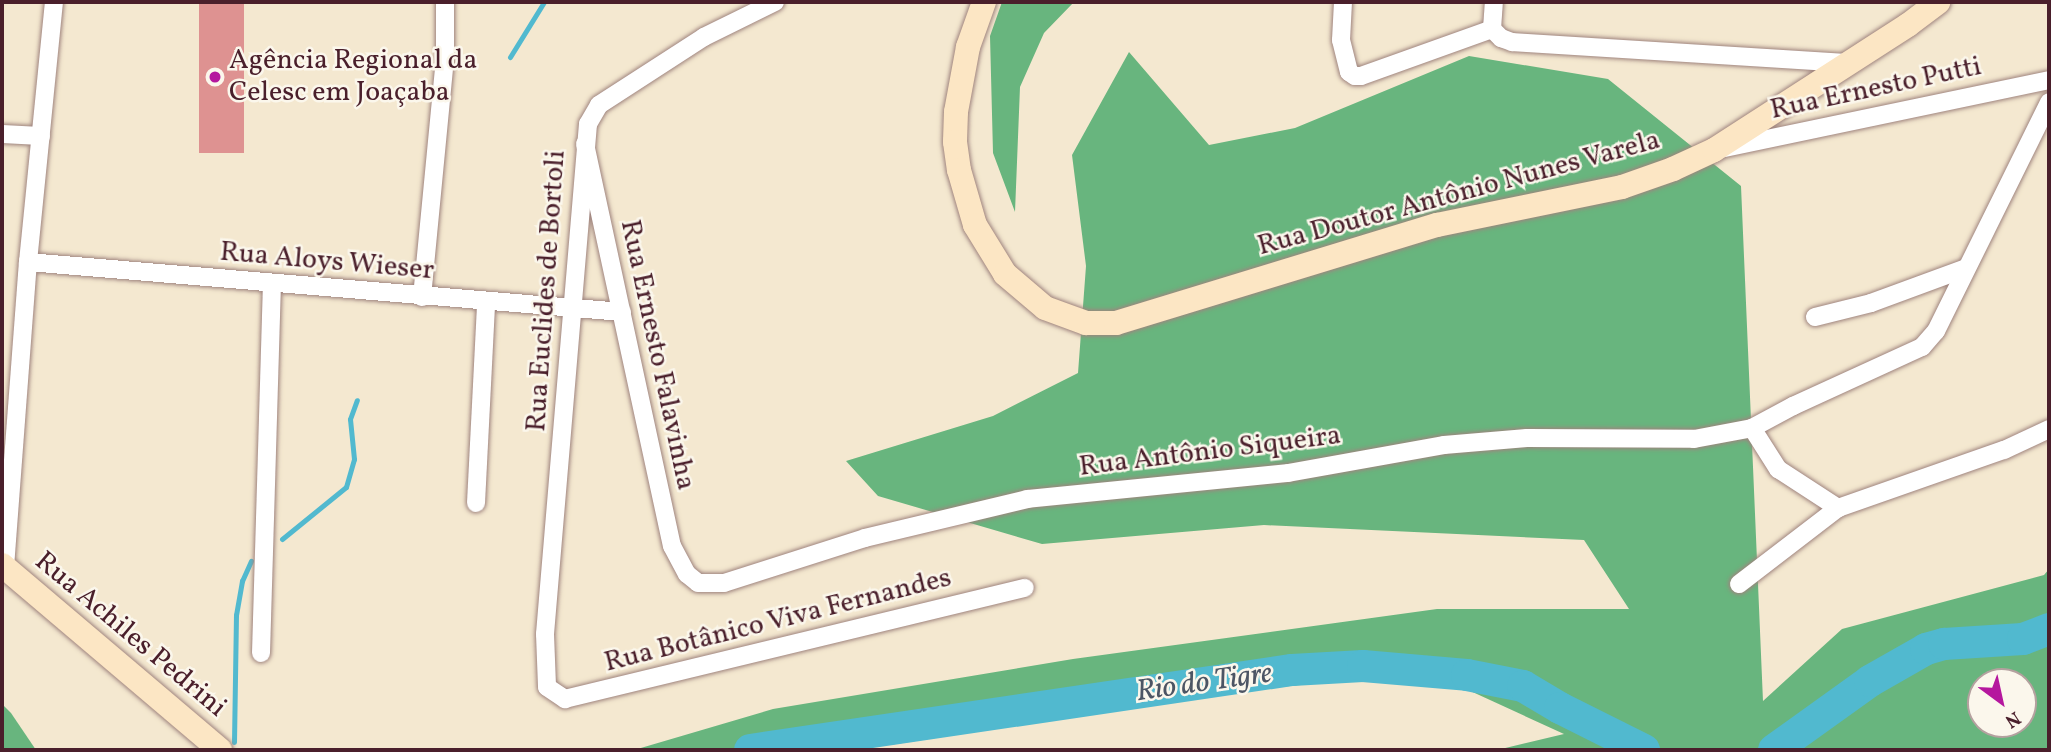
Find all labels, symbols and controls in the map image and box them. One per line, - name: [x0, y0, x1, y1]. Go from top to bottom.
- place label: Agência Regional da Celesc em Joaçaba: [229, 44, 477, 110]
- street label: Rua Ernesto Putti: [1767, 50, 1985, 128]
- marker: Agência Regional da Celesc em Joaçaba: [207, 69, 223, 85]
- street label: Rua Doutor Antônio Nunes Varela: [1254, 124, 1664, 264]
- street label: Rua Euclides de Bortoli: [520, 149, 574, 433]
- street label: Rua Ernesto Falavinha: [612, 217, 702, 493]
- street label: Rua Aloys Wieser: [218, 236, 436, 288]
- street label: Rua Antônio Siqueira: [1077, 419, 1343, 485]
- street label: Rua Achiles Pedrini: [27, 545, 233, 725]
- street label: Rua Botânico Viva Fernandes: [601, 562, 955, 680]
- water label: Rio do Tigre: [1134, 656, 1274, 710]
- north arrow: [1967, 668, 2037, 738]
- text: N: [1999, 704, 2025, 734]

